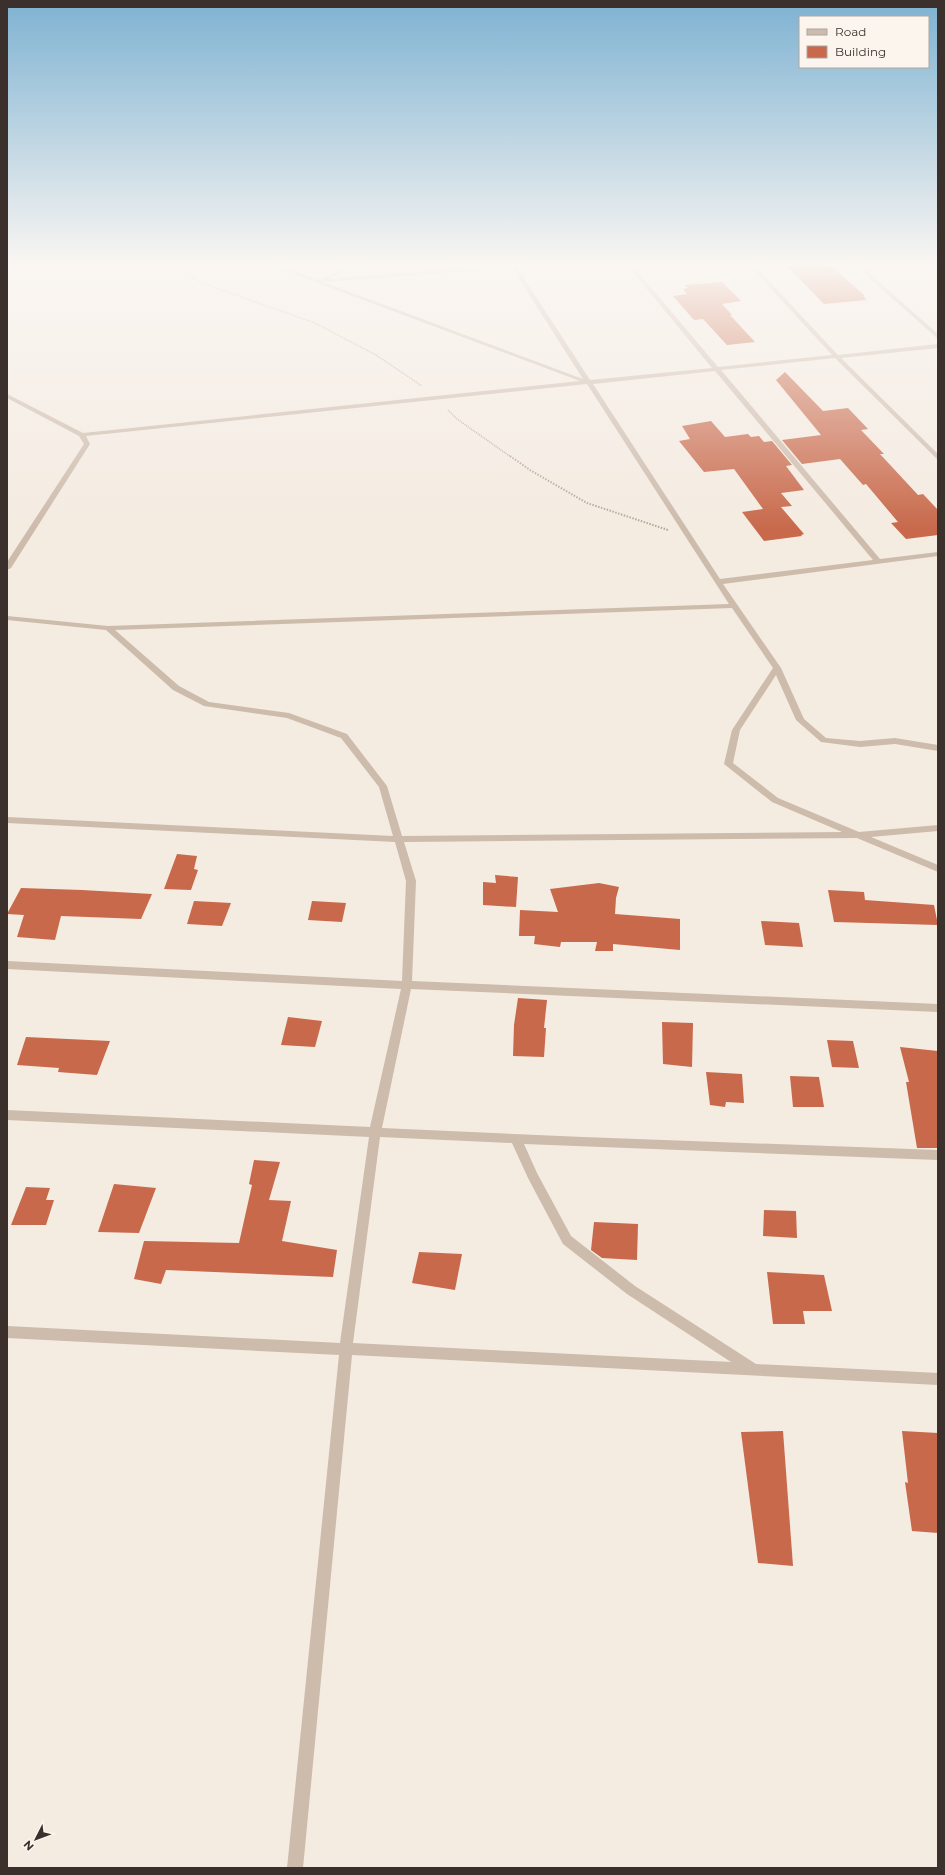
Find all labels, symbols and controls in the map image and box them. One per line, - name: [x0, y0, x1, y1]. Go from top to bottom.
- legend: [799, 16, 929, 68]
- text: Road: [835, 24, 866, 39]
- text: Building: [835, 44, 886, 59]
- north arrow: [16, 1819, 56, 1859]
- text: N: [20, 1838, 37, 1854]

